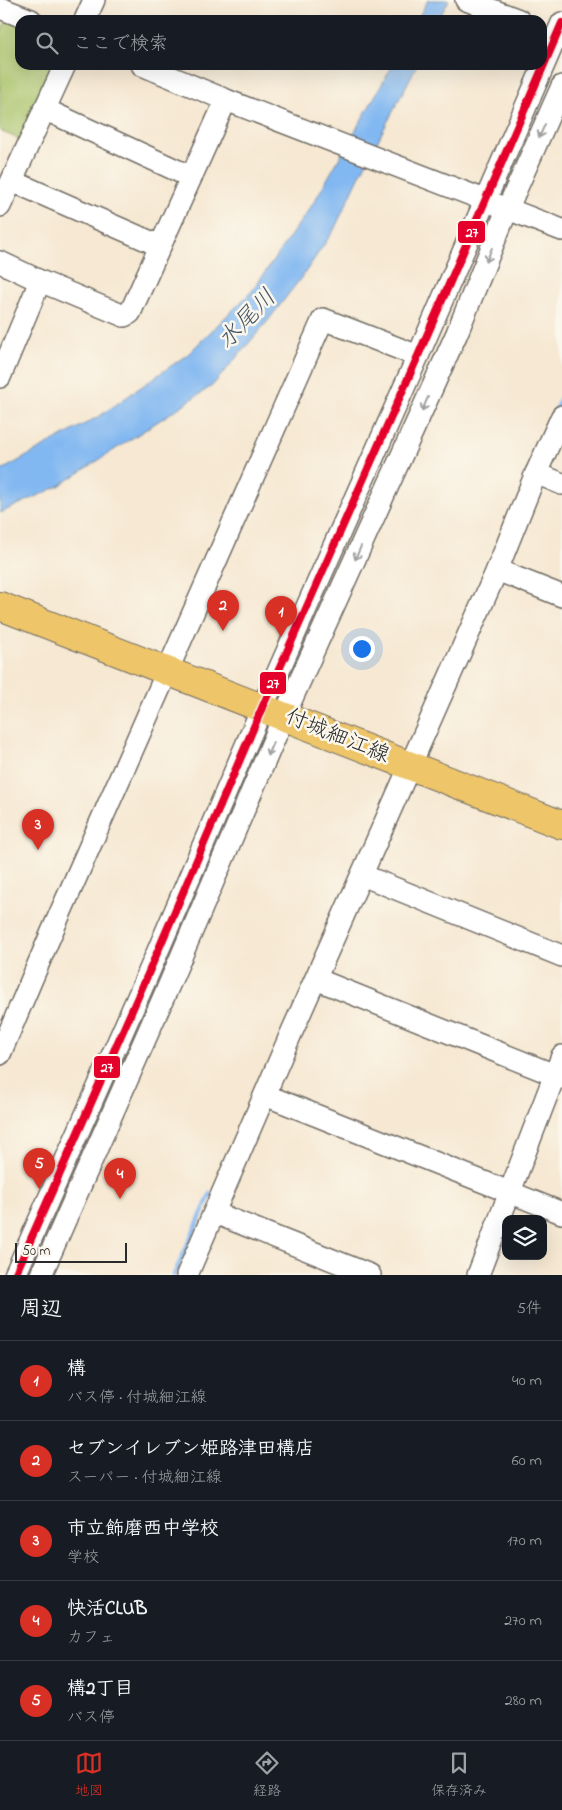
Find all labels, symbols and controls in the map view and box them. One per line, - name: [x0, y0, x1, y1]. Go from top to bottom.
- search box: [15, 15, 547, 70]
- icon: search: [33, 29, 61, 57]
- text: ここで検索: [73, 31, 168, 58]
- one-way arrow: [537, 123, 547, 138]
- line badge: 27: [457, 220, 486, 244]
- text: 27: [465, 223, 479, 244]
- one-way arrow: [484, 247, 493, 262]
- water label: 水尾川: [210, 282, 286, 358]
- one-way arrow: [419, 396, 429, 411]
- one-way arrow: [353, 545, 362, 560]
- pin: 2: [207, 590, 239, 631]
- pin: 1: [265, 596, 297, 637]
- your location: [349, 636, 375, 662]
- line badge: 27: [259, 671, 287, 695]
- text: 27: [266, 674, 280, 695]
- street label: 付城細江線: [280, 702, 394, 772]
- one-way arrow: [265, 741, 275, 756]
- pin: 3: [22, 809, 54, 850]
- line badge: 27: [93, 1055, 121, 1079]
- text: 27: [100, 1058, 114, 1079]
- pin: 5: [23, 1148, 55, 1189]
- pin: 4: [104, 1158, 136, 1199]
- map controls: [502, 1215, 547, 1260]
- button: layers: [502, 1215, 547, 1260]
- scale bar: [15, 1240, 128, 1263]
- text: 50 m: [22, 1241, 50, 1262]
- text: 周辺: [20, 1295, 62, 1325]
- text: 5件: [517, 1297, 542, 1321]
- text: 構: [67, 1356, 86, 1383]
- text: 1: [33, 1369, 39, 1393]
- text: 40 m: [512, 1369, 542, 1393]
- text: バス停 · 付城細江線: [67, 1386, 206, 1410]
- text: セブンイレブン姫路津田構店: [67, 1436, 314, 1463]
- text: 2: [32, 1449, 40, 1473]
- text: 60 m: [512, 1449, 542, 1473]
- text: スーパー · 付城細江線: [67, 1466, 222, 1490]
- text: 市立飾磨西中学校: [67, 1516, 219, 1543]
- text: 3: [33, 1529, 39, 1553]
- text: 170 m: [507, 1529, 542, 1553]
- text: 学校: [67, 1546, 99, 1570]
- text: 快活CLUB: [67, 1596, 147, 1623]
- text: 4: [33, 1609, 39, 1633]
- text: 270 m: [504, 1609, 542, 1633]
- text: カフェ: [67, 1626, 115, 1650]
- text: 構2丁目: [67, 1676, 133, 1703]
- text: 5: [31, 1689, 41, 1713]
- text: 280 m: [505, 1689, 542, 1713]
- text: バス停: [67, 1706, 115, 1730]
- tab: 地図: [75, 1749, 103, 1802]
- tab: 経路: [253, 1749, 281, 1802]
- tab: 保存済み: [431, 1749, 487, 1802]

